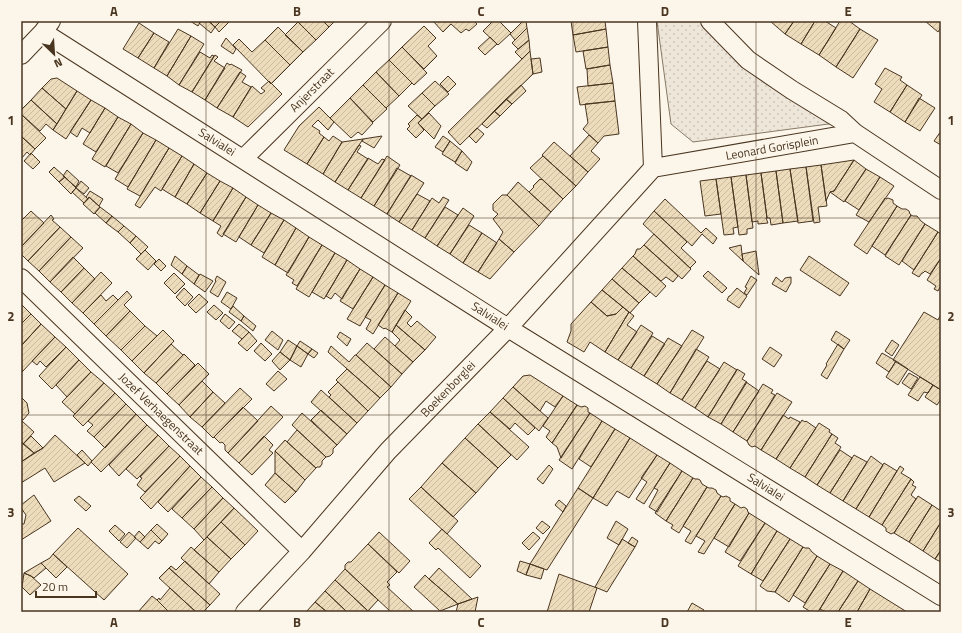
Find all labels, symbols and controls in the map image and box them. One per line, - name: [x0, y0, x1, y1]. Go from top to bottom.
- text: A: [110, 1, 118, 21]
- text: B: [293, 1, 301, 21]
- text: C: [477, 1, 485, 21]
- text: D: [661, 1, 669, 21]
- text: E: [844, 1, 852, 21]
- north arrow: [34, 34, 74, 74]
- text: N: [51, 54, 65, 72]
- street label: Anjerstraat: [285, 62, 339, 116]
- text: 1: [7, 110, 15, 130]
- text: 1: [947, 110, 955, 130]
- street label: Salvialei: [195, 123, 240, 161]
- street label: Leonard Gorisplein: [724, 130, 820, 165]
- street label: Salvialei: [468, 296, 513, 335]
- text: 2: [7, 306, 15, 326]
- text: 2: [947, 306, 955, 326]
- street label: Boekenborglei: [416, 356, 480, 421]
- street label: Jozef Verhaegenstraat: [114, 368, 209, 460]
- street label: Salvialei: [744, 468, 789, 506]
- text: 3: [7, 502, 15, 522]
- text: 3: [947, 502, 955, 522]
- scale bar: [36, 573, 96, 599]
- text: 20 m: [42, 577, 68, 596]
- text: A: [110, 612, 118, 632]
- text: B: [293, 612, 301, 632]
- text: C: [477, 612, 485, 632]
- text: D: [661, 612, 669, 632]
- text: E: [844, 612, 852, 632]

